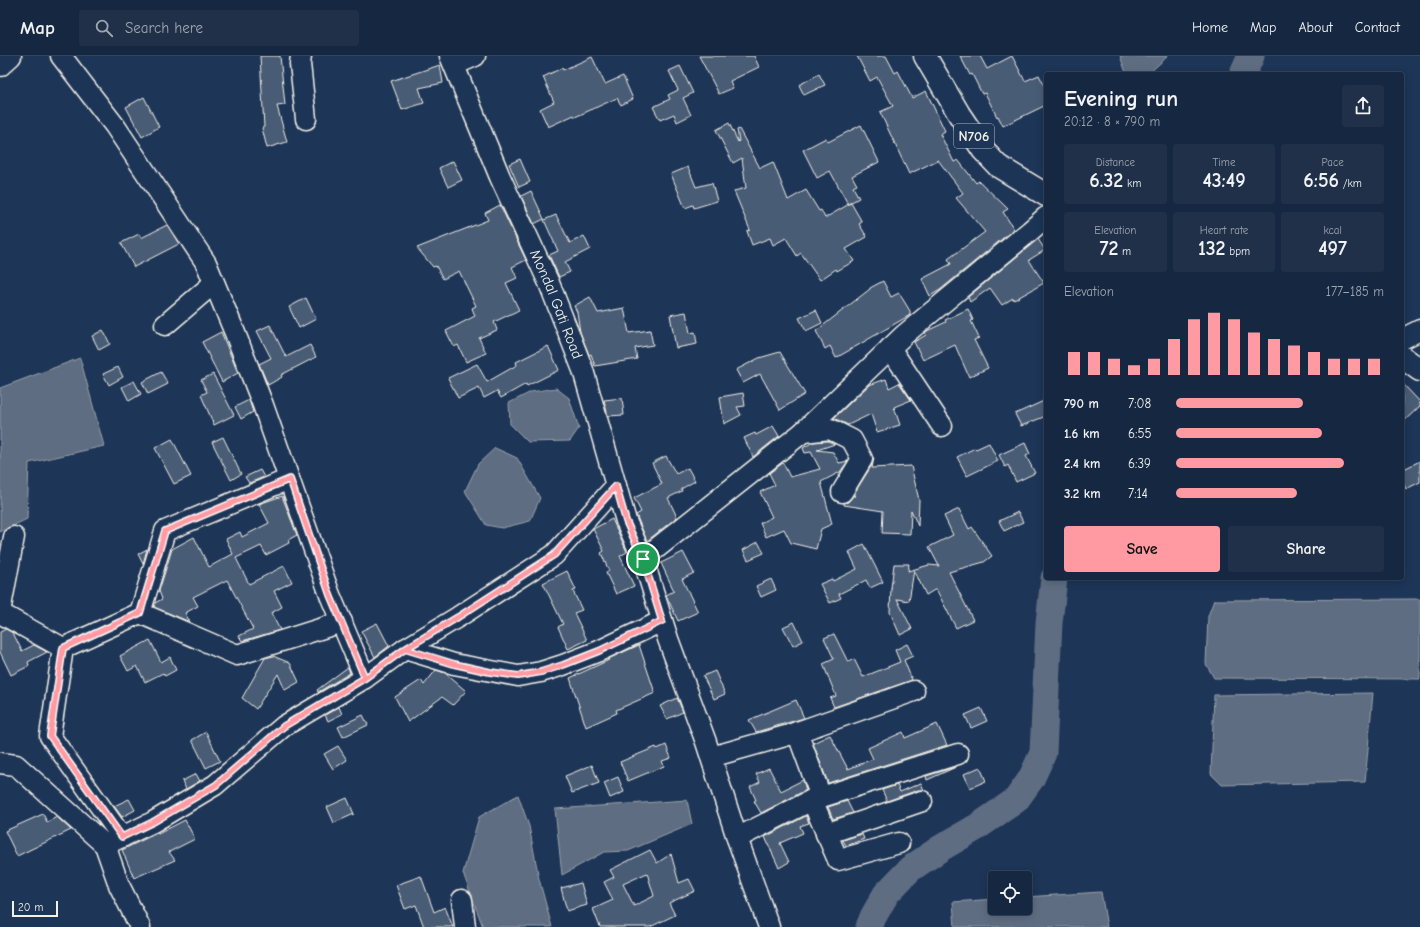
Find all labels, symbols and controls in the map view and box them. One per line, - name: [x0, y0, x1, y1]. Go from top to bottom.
- search box: [79, 10, 359, 46]
- text: Map: [20, 17, 55, 39]
- icon: search: [93, 17, 115, 39]
- text: Search here: [125, 19, 203, 37]
- text: Home: [1192, 19, 1228, 36]
- text: Map: [1250, 19, 1276, 36]
- text: About: [1298, 19, 1333, 36]
- text: Contact: [1355, 19, 1400, 36]
- button: share: [1342, 85, 1384, 127]
- text: Evening run: [1064, 86, 1178, 112]
- text: 20:12 · 8 × 790 m: [1064, 114, 1160, 129]
- road number: N706: [954, 124, 994, 148]
- text: Distance: [1096, 156, 1135, 169]
- text: Time: [1213, 156, 1235, 169]
- text: Pace: [1322, 156, 1344, 169]
- text: 6.32: [1089, 169, 1123, 192]
- text: 43:49: [1202, 169, 1246, 192]
- text: 6:56: [1303, 169, 1339, 192]
- text: km: [1123, 177, 1141, 190]
- text: /km: [1339, 177, 1362, 190]
- text: Elevation: [1094, 224, 1136, 237]
- text: Heart rate: [1200, 224, 1248, 237]
- text: kcal: [1323, 224, 1342, 237]
- text: 72: [1099, 237, 1118, 260]
- text: 132: [1198, 237, 1226, 260]
- text: 497: [1318, 237, 1347, 260]
- text: m: [1118, 245, 1131, 258]
- text: bpm: [1226, 245, 1250, 258]
- street label: Mondal Gati Road: [526, 247, 587, 361]
- text: Elevation: [1064, 284, 1114, 299]
- text: 177–185 m: [1326, 284, 1384, 299]
- text: 790 m: [1064, 396, 1099, 411]
- text: 7:08: [1128, 396, 1151, 411]
- text: 1.6 km: [1064, 426, 1100, 441]
- text: 6:55: [1128, 426, 1152, 441]
- text: 2.4 km: [1064, 456, 1100, 471]
- text: 6:39: [1128, 456, 1151, 471]
- text: 3.2 km: [1064, 486, 1101, 501]
- text: 7:14: [1128, 486, 1148, 501]
- button: Save: [1064, 526, 1220, 572]
- button: Share: [1228, 526, 1384, 572]
- pin: [626, 542, 660, 576]
- icon: arrive: [632, 548, 654, 570]
- map controls: [988, 871, 1032, 915]
- button: locate: [988, 871, 1032, 915]
- scale bar: [12, 899, 58, 918]
- text: 20 m: [18, 901, 43, 914]

